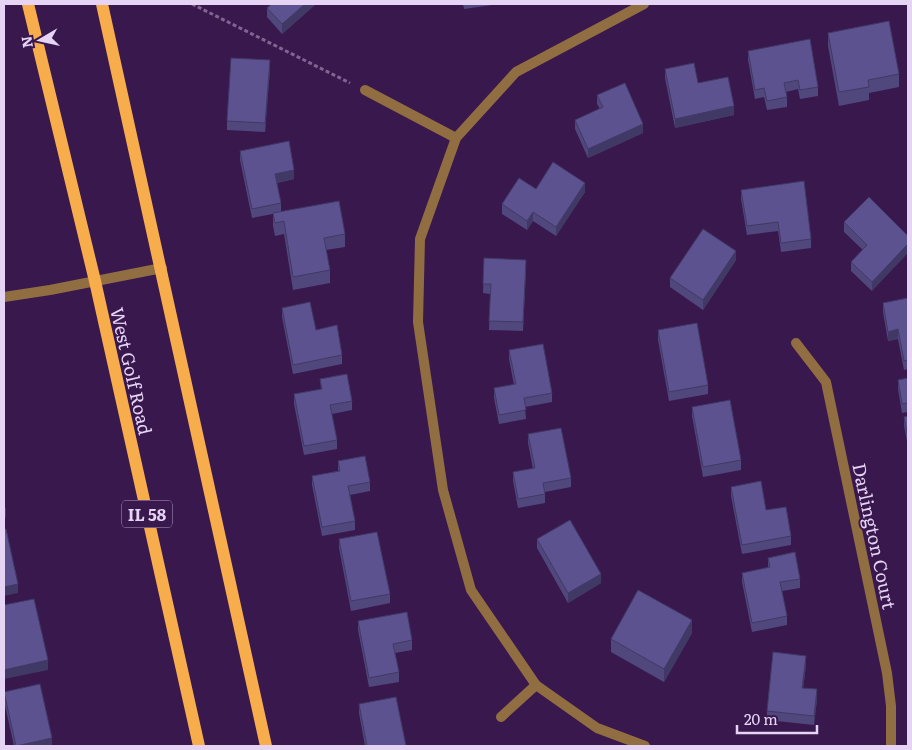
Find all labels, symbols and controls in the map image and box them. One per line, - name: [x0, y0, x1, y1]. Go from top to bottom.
- north arrow: [15, 15, 65, 65]
- text: N: [15, 35, 37, 50]
- street label: West Golf Road: [104, 305, 160, 437]
- street label: Darlington Court: [846, 460, 904, 612]
- road number: IL 58: [122, 500, 172, 528]
- scale bar: [737, 702, 817, 734]
- text: 20 m: [744, 707, 778, 730]

